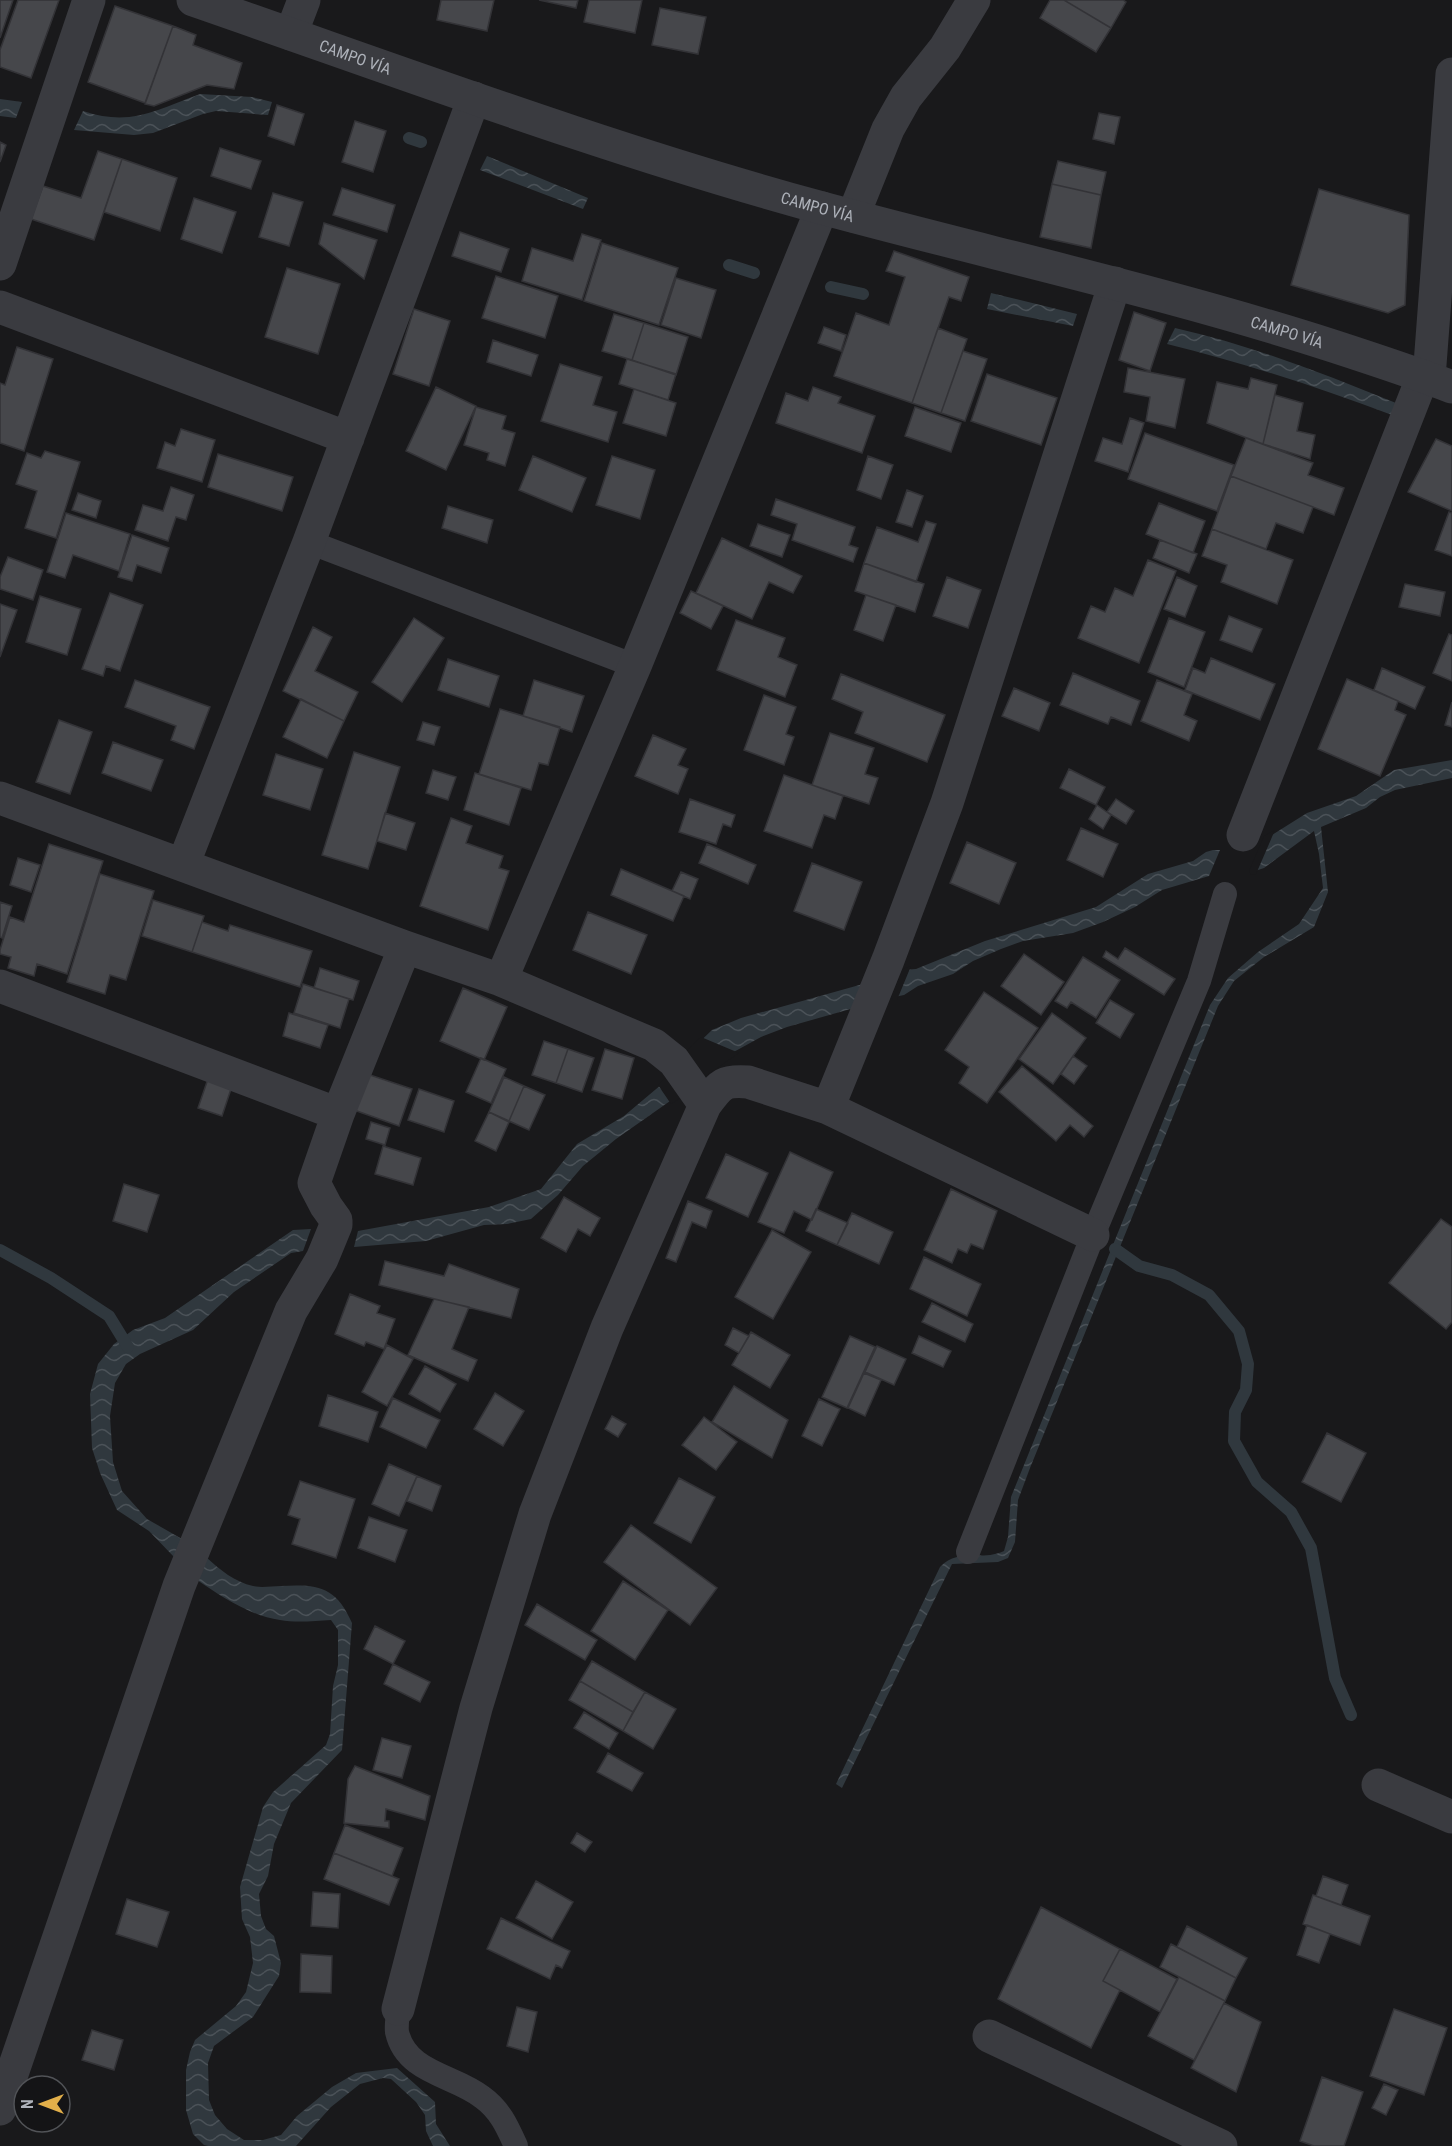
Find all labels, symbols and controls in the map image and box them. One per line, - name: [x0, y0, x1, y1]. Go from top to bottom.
- street label: CAMPO VÍA: [317, 35, 394, 78]
- street label: CAMPO VÍA: [779, 188, 856, 226]
- street label: CAMPO VÍA: [1249, 312, 1326, 352]
- north arrow: [12, 2074, 72, 2134]
- text: N: [18, 2099, 37, 2109]

